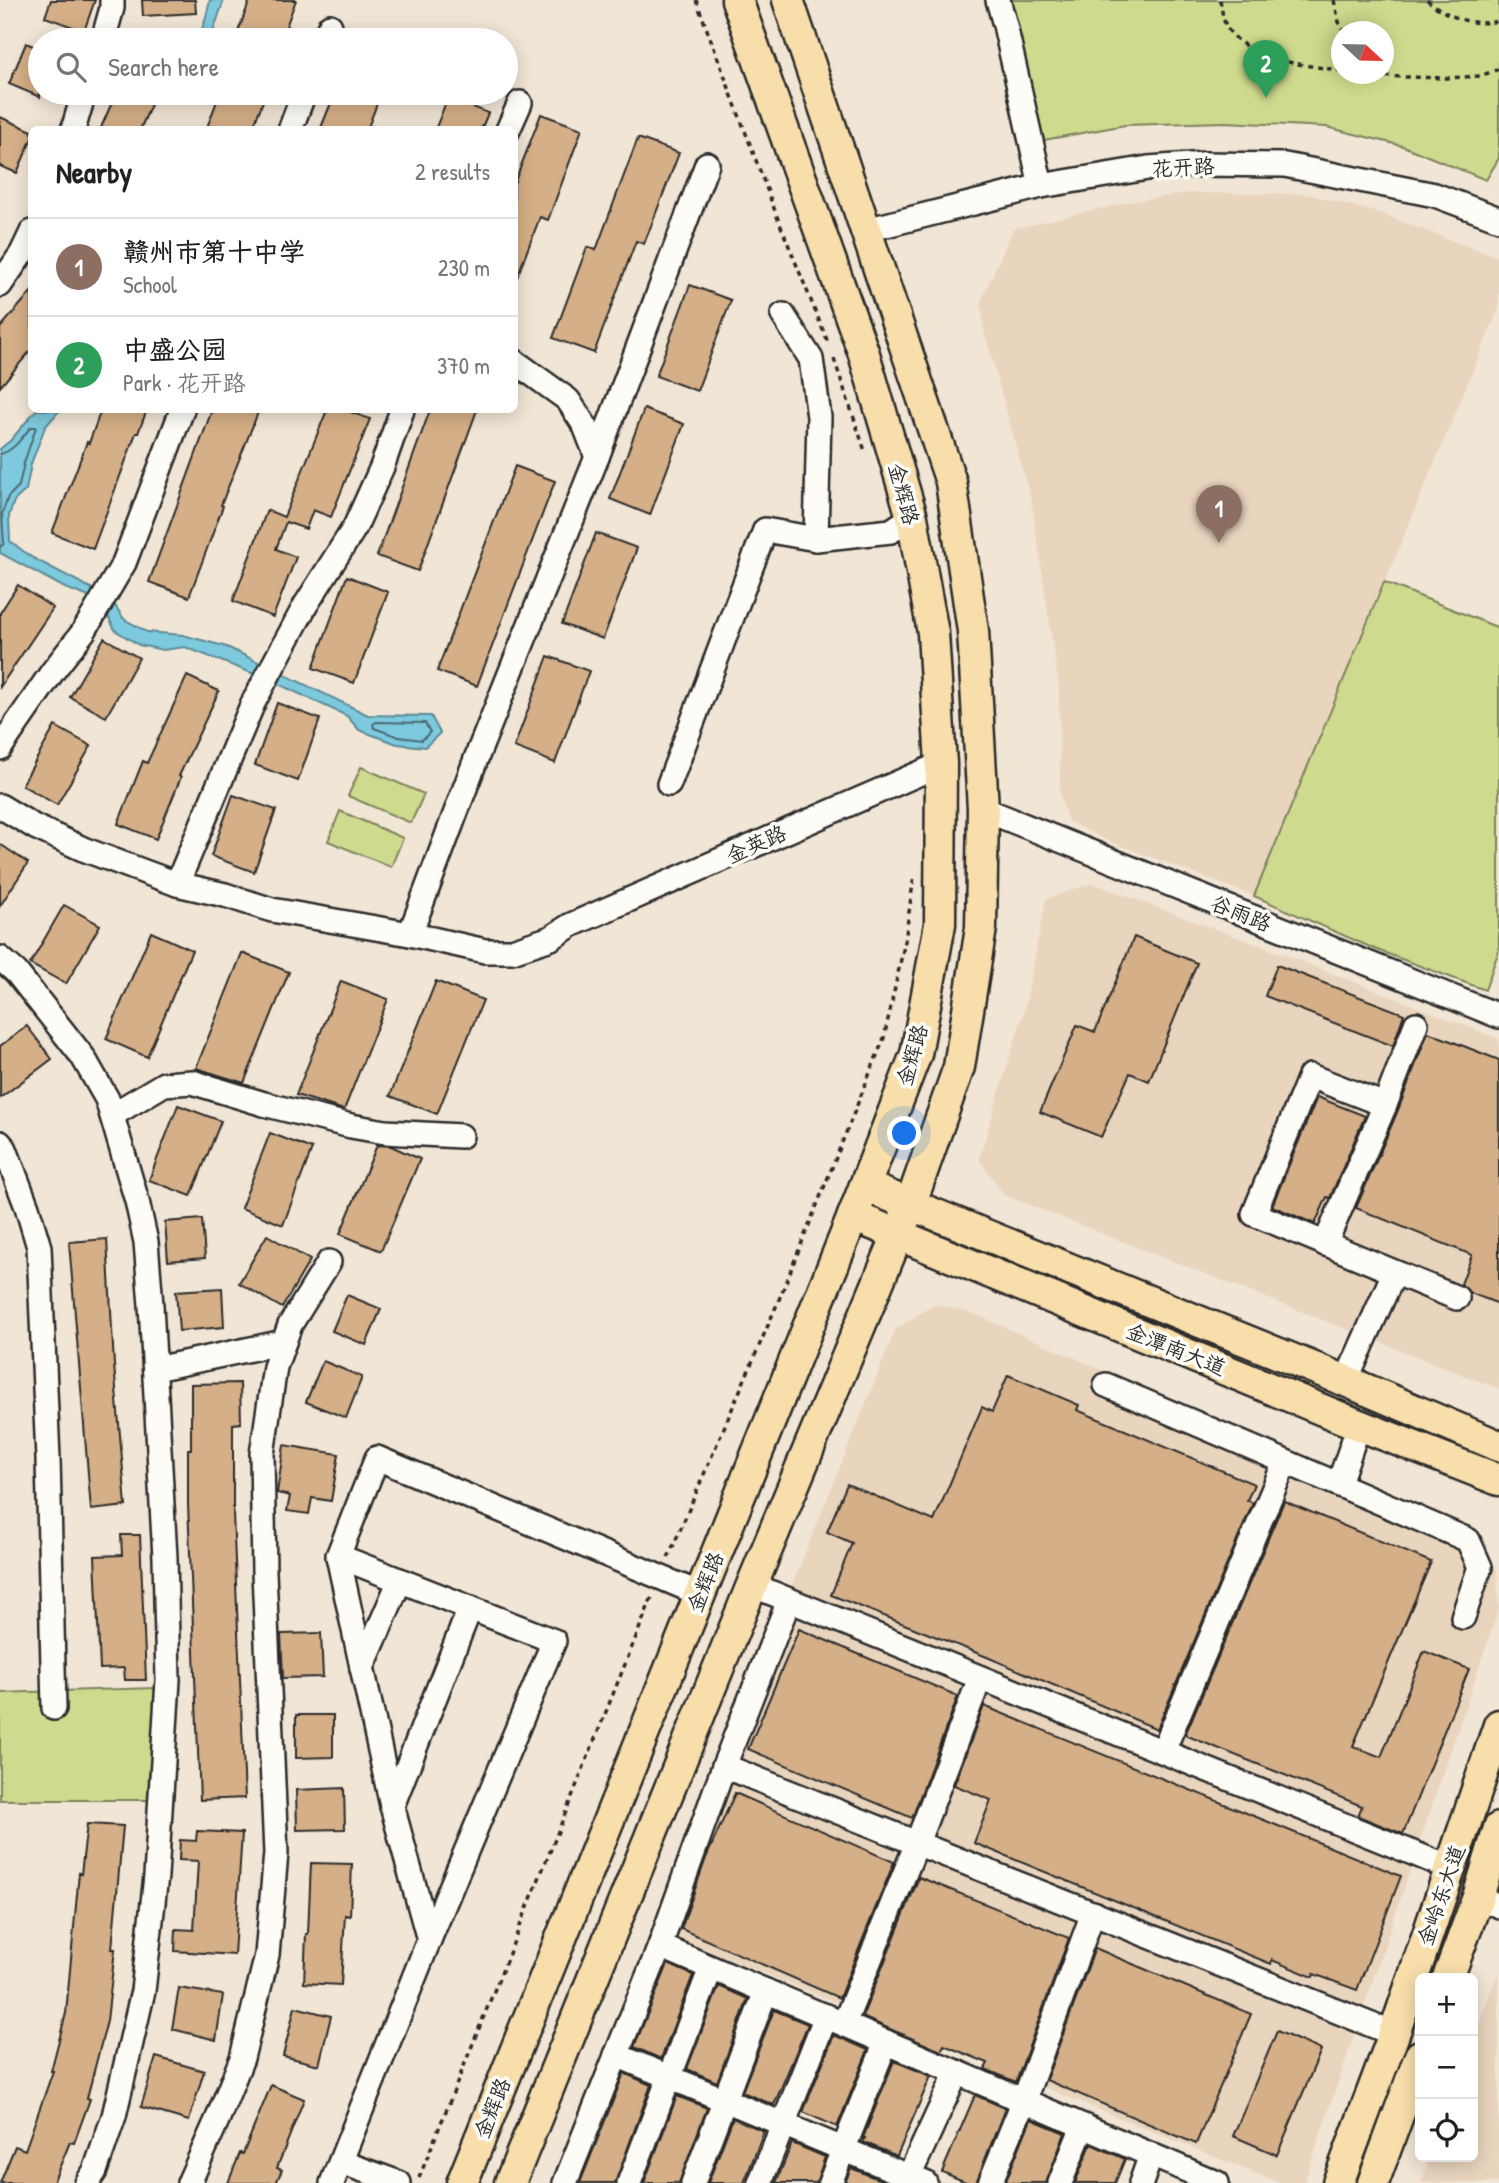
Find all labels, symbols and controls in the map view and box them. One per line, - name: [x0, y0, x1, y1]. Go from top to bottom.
- north arrow: [1331, 21, 1394, 84]
- search box: [28, 28, 518, 105]
- pin: 2: [1243, 40, 1289, 98]
- icon: search: [52, 48, 90, 86]
- text: Search here: [108, 49, 219, 84]
- street label: 花开路: [1151, 151, 1215, 183]
- text: Nearby: [56, 152, 132, 192]
- text: 2 results: [415, 156, 490, 187]
- text: 赣州市第十中学: [123, 234, 305, 269]
- text: 1: [75, 252, 83, 283]
- text: 230 m: [438, 252, 490, 283]
- text: School: [123, 269, 177, 300]
- text: 中盛公园: [123, 332, 227, 367]
- text: 2: [74, 350, 84, 381]
- text: 370 m: [437, 350, 490, 381]
- text: Park · 花开路: [123, 367, 246, 398]
- street label: 金辉路: [882, 460, 926, 528]
- pin: 1: [1196, 485, 1242, 543]
- street label: 金英路: [721, 818, 791, 870]
- street label: 谷雨路: [1206, 888, 1276, 938]
- street label: 金辉路: [889, 1021, 935, 1089]
- your location: [887, 1116, 921, 1150]
- street label: 金潭南大道: [1122, 1316, 1230, 1382]
- street label: 金辉路: [680, 1547, 730, 1617]
- street label: 金岭东大道: [1410, 1841, 1472, 1949]
- map controls: [1415, 1973, 1478, 2162]
- button: +: [1415, 1973, 1478, 2036]
- button: −: [1415, 2036, 1478, 2099]
- street label: 金辉路: [467, 2073, 517, 2143]
- button: locate: [1415, 2099, 1478, 2162]

